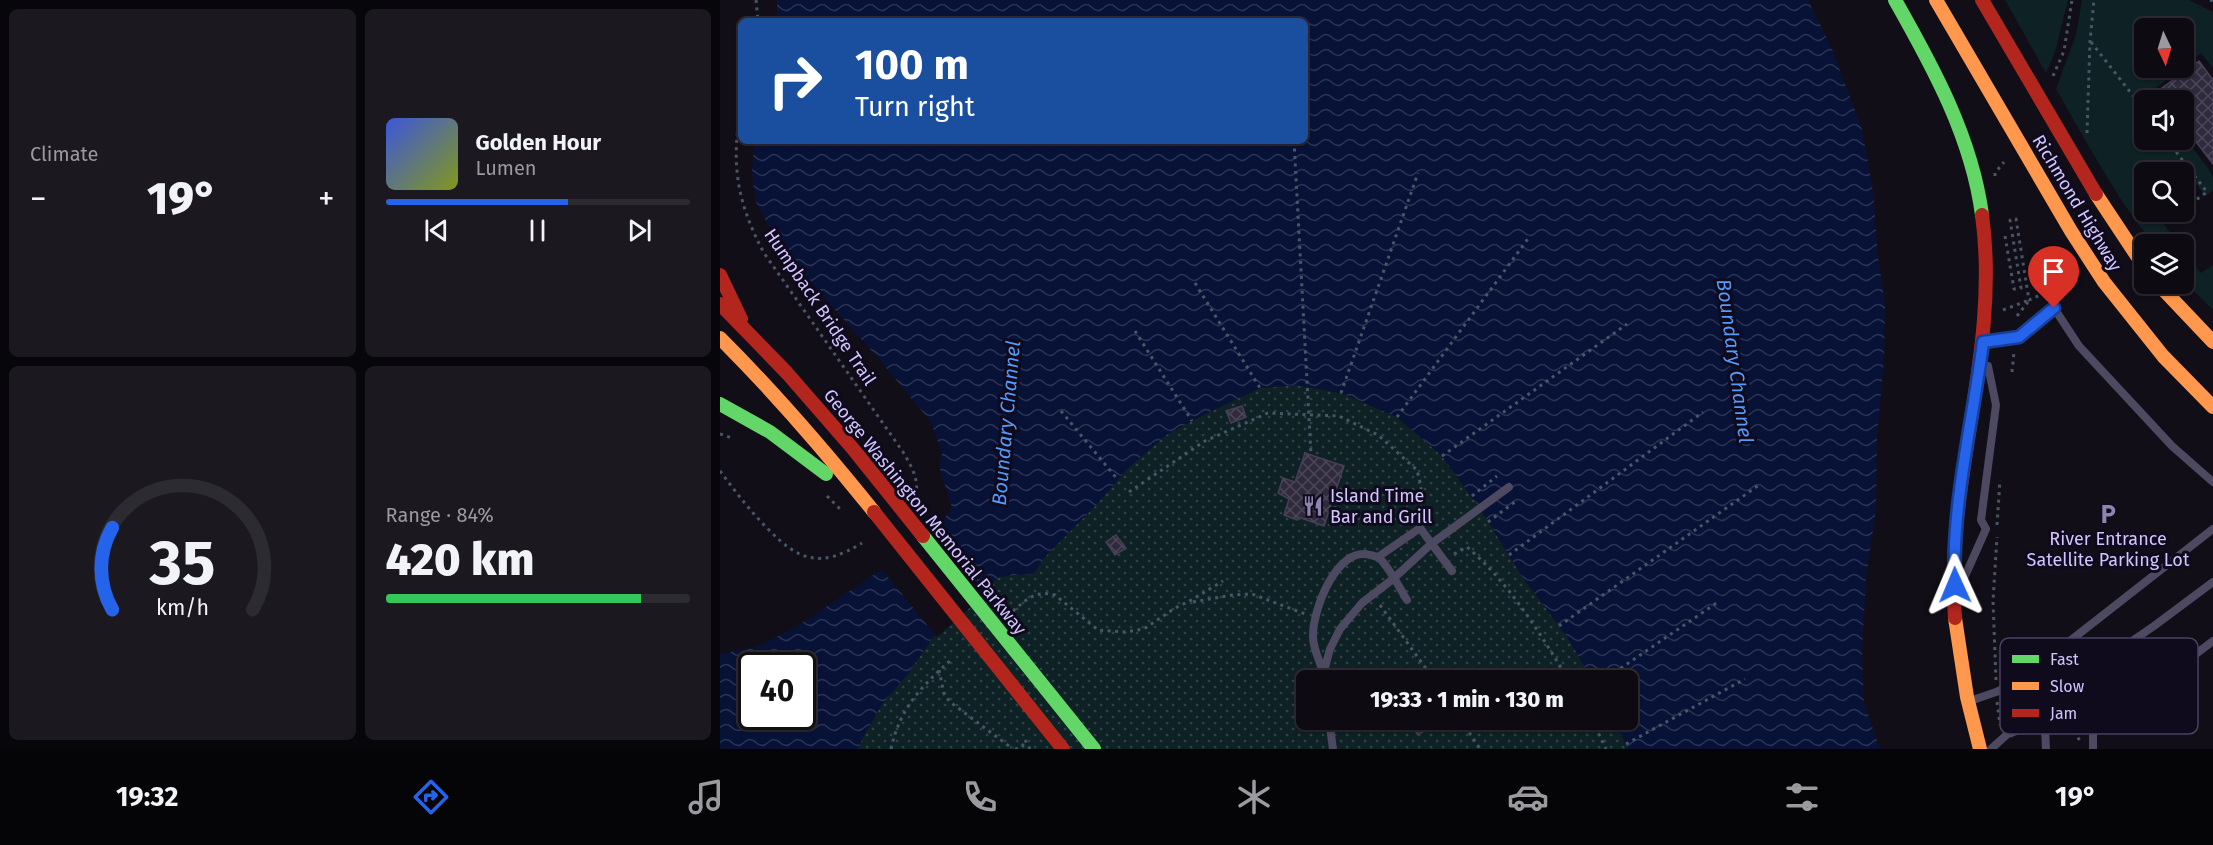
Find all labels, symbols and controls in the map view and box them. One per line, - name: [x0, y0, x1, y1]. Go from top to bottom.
- north arrow: [2134, 18, 2194, 78]
- map controls: [2134, 18, 2194, 294]
- text: 100 m: [855, 40, 969, 90]
- icon: right: [756, 42, 834, 120]
- button: sound: [2134, 90, 2194, 150]
- text: Turn right: [855, 91, 975, 123]
- text: Golden Hour: [476, 129, 601, 156]
- street label: Richmond Highway: [2028, 131, 2127, 275]
- text: Climate: [30, 142, 98, 166]
- text: Lumen: [476, 156, 537, 180]
- button: search: [2134, 162, 2194, 222]
- text: 19°: [147, 172, 217, 226]
- text: −: [30, 179, 47, 219]
- text: +: [318, 179, 334, 219]
- icon: previous: [420, 214, 453, 247]
- icon: pause: [521, 214, 554, 247]
- icon: next: [623, 214, 656, 247]
- street label: Humpback Bridge Trail: [759, 224, 881, 390]
- button: layers: [2134, 234, 2194, 294]
- pin: [2028, 246, 2079, 308]
- icon: arrive: [2037, 255, 2070, 288]
- water label: Boundary Channel: [1712, 277, 1758, 445]
- water label: Boundary Channel: [987, 339, 1025, 507]
- street label: George Washington Memorial Parkway: [819, 385, 1031, 639]
- place label: Island Time Bar and Grill: [1330, 485, 1432, 528]
- restaurant icon: Island Time Bar and Grill: [1301, 494, 1325, 518]
- parking icon: River Entrance Satellite Parking Lot: [2096, 502, 2120, 526]
- text: Range · 84%: [386, 503, 494, 527]
- text: 35: [148, 526, 215, 601]
- place label: River Entrance Satellite Parking Lot: [2027, 528, 2190, 571]
- text: 420 km: [386, 533, 534, 587]
- position arrow: [1923, 553, 1987, 617]
- text: km/h: [156, 595, 209, 621]
- legend: [2000, 638, 2198, 734]
- text: Fast: [2050, 650, 2079, 669]
- speed limit sign: 40: [738, 652, 816, 730]
- text: Slow: [2050, 677, 2085, 696]
- text: 19:33 · 1 min · 130 m: [1370, 686, 1564, 713]
- text: Jam: [2050, 704, 2077, 723]
- icon: directions: [410, 776, 452, 818]
- icon: music: [685, 776, 727, 818]
- icon: phone: [959, 776, 1001, 818]
- icon: climate: [1233, 776, 1275, 818]
- icon: car: [1507, 776, 1549, 818]
- icon: filters: [1781, 776, 1823, 818]
- text: 19:32: [116, 781, 178, 813]
- text: 19°: [2055, 781, 2097, 813]

